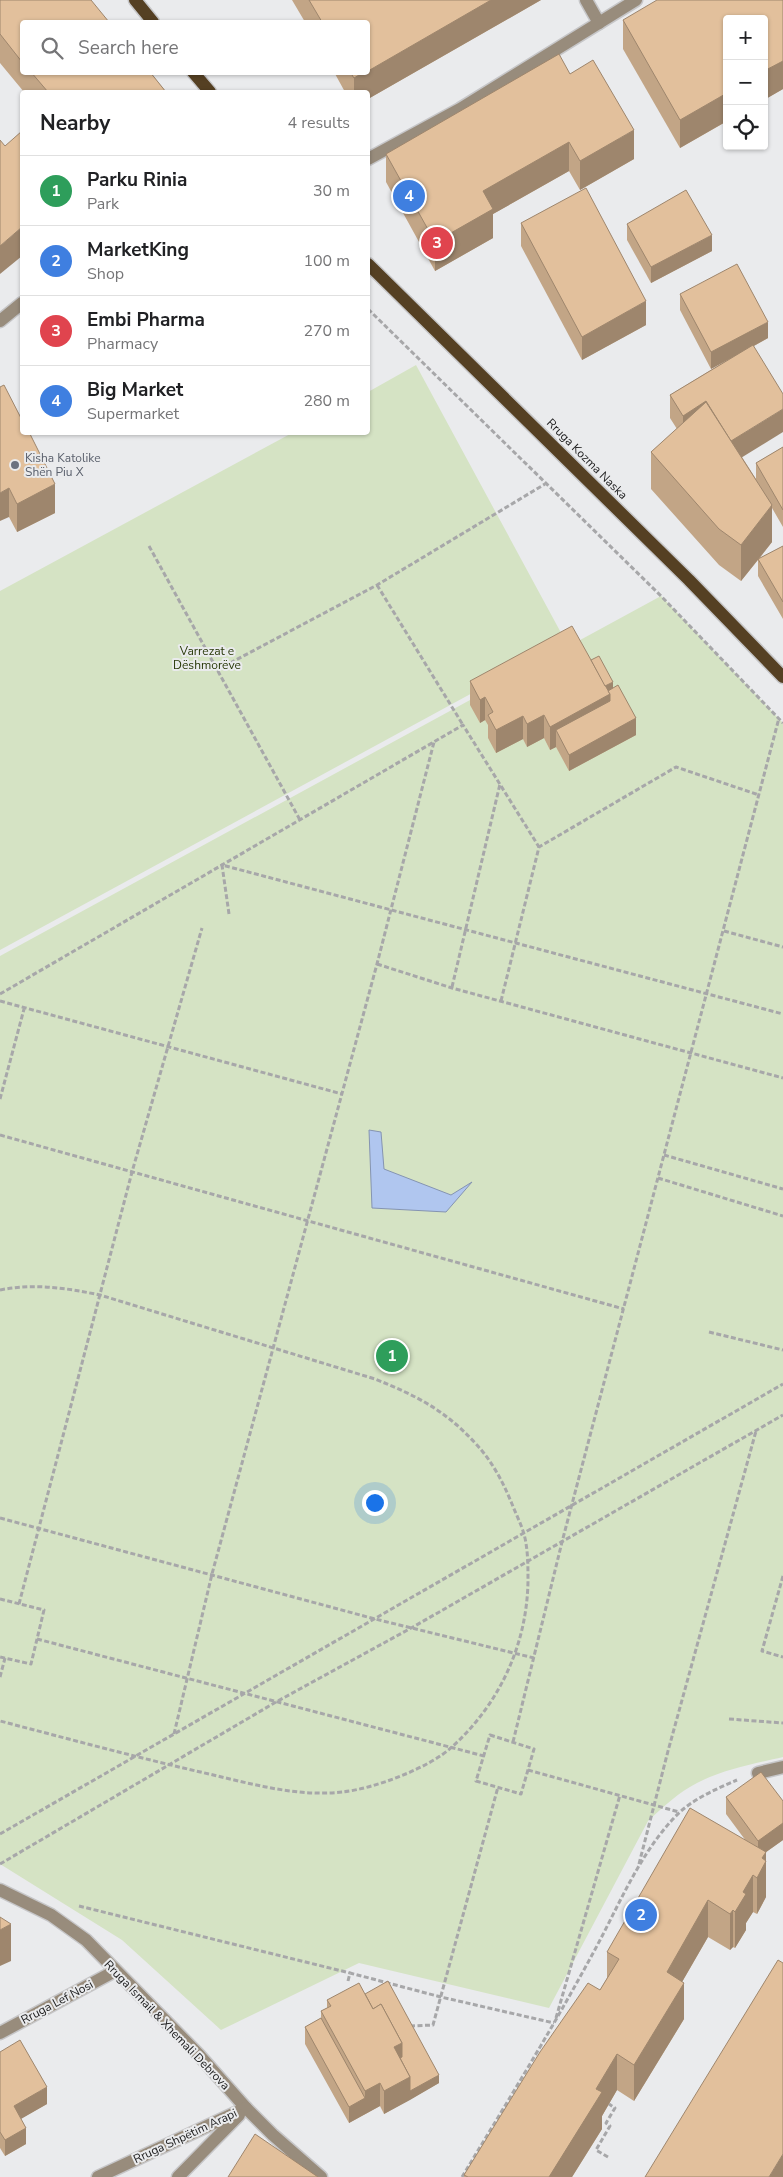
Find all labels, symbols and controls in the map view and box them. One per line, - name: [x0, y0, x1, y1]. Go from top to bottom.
- map controls: [723, 15, 768, 150]
- button: +: [723, 15, 768, 60]
- search box: [20, 20, 370, 75]
- icon: search: [38, 34, 66, 62]
- text: Search here: [78, 35, 179, 61]
- button: −: [723, 60, 768, 105]
- button: locate: [723, 105, 768, 150]
- text: Nearby: [40, 109, 110, 137]
- text: 4 results: [288, 112, 350, 134]
- text: Parku Rinia: [87, 167, 187, 193]
- pin: 4: [393, 177, 425, 215]
- text: 1: [51, 180, 61, 202]
- text: 30 m: [313, 180, 350, 202]
- text: Park: [87, 193, 119, 215]
- pin: 3: [421, 224, 453, 262]
- text: MarketKing: [87, 237, 189, 263]
- text: 2: [51, 250, 61, 272]
- text: 100 m: [303, 250, 350, 272]
- text: Shop: [87, 263, 124, 285]
- text: Embi Pharma: [87, 307, 205, 333]
- text: 3: [51, 320, 61, 342]
- text: 270 m: [303, 320, 350, 342]
- text: Pharmacy: [87, 333, 158, 355]
- text: Big Market: [87, 377, 183, 403]
- text: 4: [51, 390, 61, 412]
- text: 280 m: [303, 390, 350, 412]
- text: Supermarket: [87, 403, 179, 425]
- street label: Rruga Kozma Naska: [543, 415, 631, 503]
- place label: Kisha Katolike Shën Piu X: [25, 450, 101, 480]
- marker: Kisha Katolike Shën Piu X: [9, 459, 21, 471]
- park label: Varrezat e Dëshmorëve: [173, 643, 241, 673]
- pin: 1: [376, 1337, 408, 1375]
- your location: [362, 1490, 388, 1516]
- pin: 2: [625, 1896, 657, 1934]
- street label: Rruga Ismail & Xhemali Debrova: [101, 1957, 233, 2093]
- street label: Rruga Lef Nosi: [18, 1976, 96, 2028]
- street label: Rruga Shpëtim Arapi: [131, 2105, 239, 2167]

